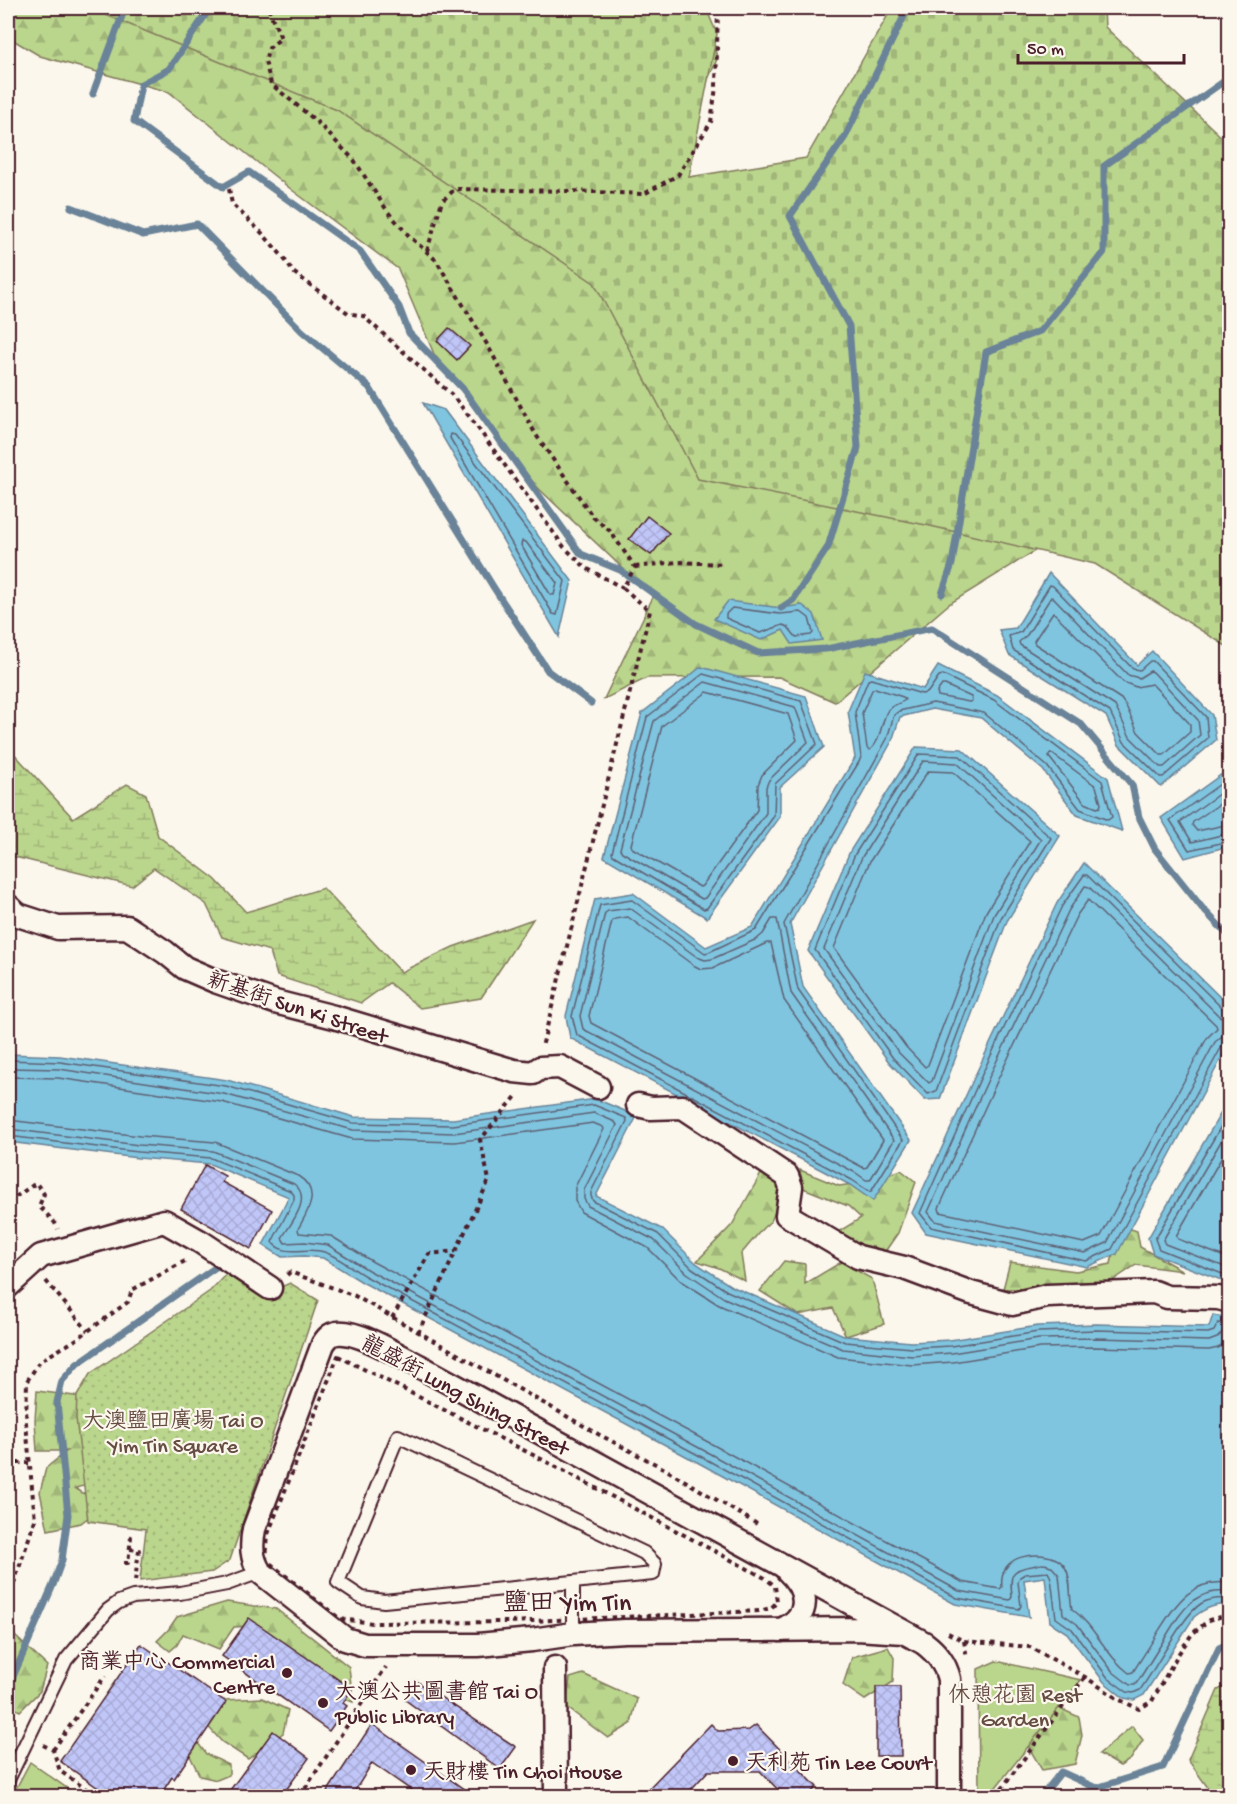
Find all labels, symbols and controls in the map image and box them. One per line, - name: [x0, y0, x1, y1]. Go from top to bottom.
- scale bar: [1018, 27, 1184, 65]
- text: 50 m: [1027, 40, 1064, 61]
- street label: 新基街 Sun Ki Street: [203, 967, 392, 1052]
- street label: 龍盛街 Lung Shing Street: [356, 1330, 575, 1464]
- park label: 大澳鹽田廣場 Tai O Yim Tin Square: [82, 1408, 264, 1461]
- district label: 鹽田 Yim Tin: [503, 1588, 632, 1621]
- place label: 商業中心 Commercial Centre: [79, 1649, 276, 1702]
- marker: 商業中心 Commercial Centre: [280, 1666, 294, 1680]
- place label: 大澳公共圖書館 Tai O Public Library: [334, 1679, 538, 1732]
- park label: 休憩花園 Rest Garden: [948, 1683, 1084, 1735]
- marker: 大澳公共圖書館 Tai O Public Library: [316, 1696, 330, 1710]
- place label: 天利苑 Tin Lee Court: [745, 1751, 934, 1778]
- marker: 天利苑 Tin Lee Court: [726, 1754, 740, 1768]
- place label: 天財樓 Tin Choi House: [423, 1760, 623, 1787]
- marker: 天財樓 Tin Choi House: [404, 1763, 418, 1777]

